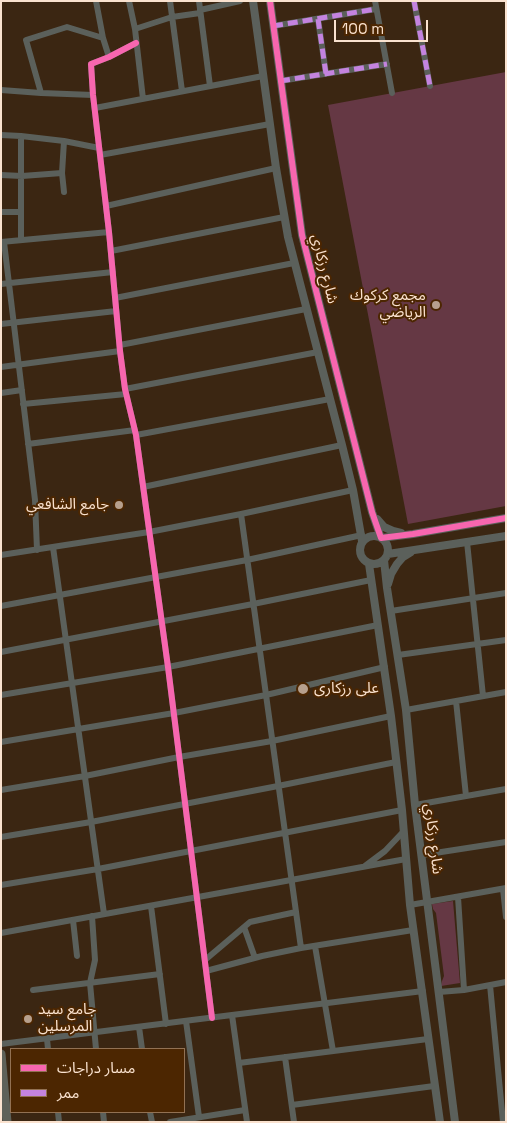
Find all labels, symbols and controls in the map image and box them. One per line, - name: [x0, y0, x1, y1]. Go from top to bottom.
- scale bar: [337, 10, 431, 42]
- text: 100 m: [342, 19, 384, 38]
- street label: شارع رزكاري: [307, 232, 341, 306]
- place label: مجمع كركوك الرياضي: [350, 287, 426, 322]
- marker: مجمع كركوك الرياضي: [430, 299, 442, 311]
- place label: جامع الشافعي: [26, 496, 109, 514]
- marker: جامع الشافعي: [113, 499, 125, 511]
- place label: على رزكارى: [314, 680, 379, 698]
- marker: على رزكارى: [296, 682, 310, 696]
- street label: شارع رزكاري: [420, 803, 446, 875]
- place label: جامع سيد المرسلين: [38, 1001, 96, 1036]
- marker: جامع سيد المرسلين: [22, 1013, 34, 1025]
- legend: [10, 1048, 185, 1113]
- text: مسار دراجات: [57, 1058, 135, 1077]
- text: ممر: [57, 1083, 80, 1102]

